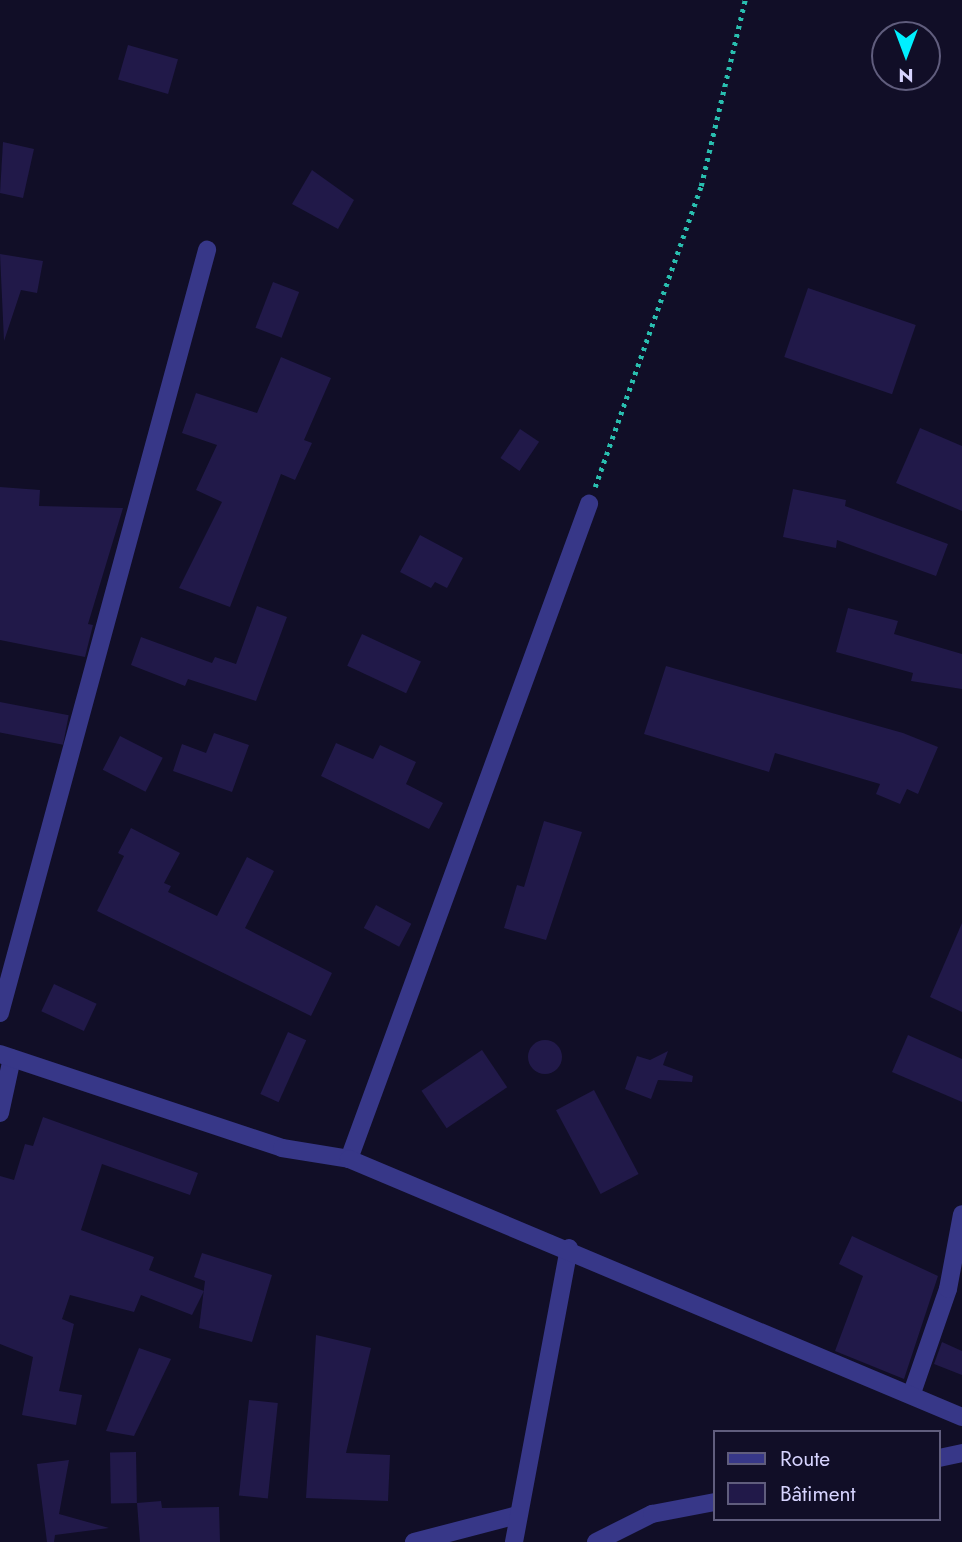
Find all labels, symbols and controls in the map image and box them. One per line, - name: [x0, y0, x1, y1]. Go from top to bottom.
- north arrow: [871, 21, 941, 91]
- text: N: [898, 62, 914, 89]
- legend: [713, 1430, 941, 1521]
- text: Route: [780, 1444, 830, 1474]
- text: Bâtiment: [780, 1479, 856, 1509]

